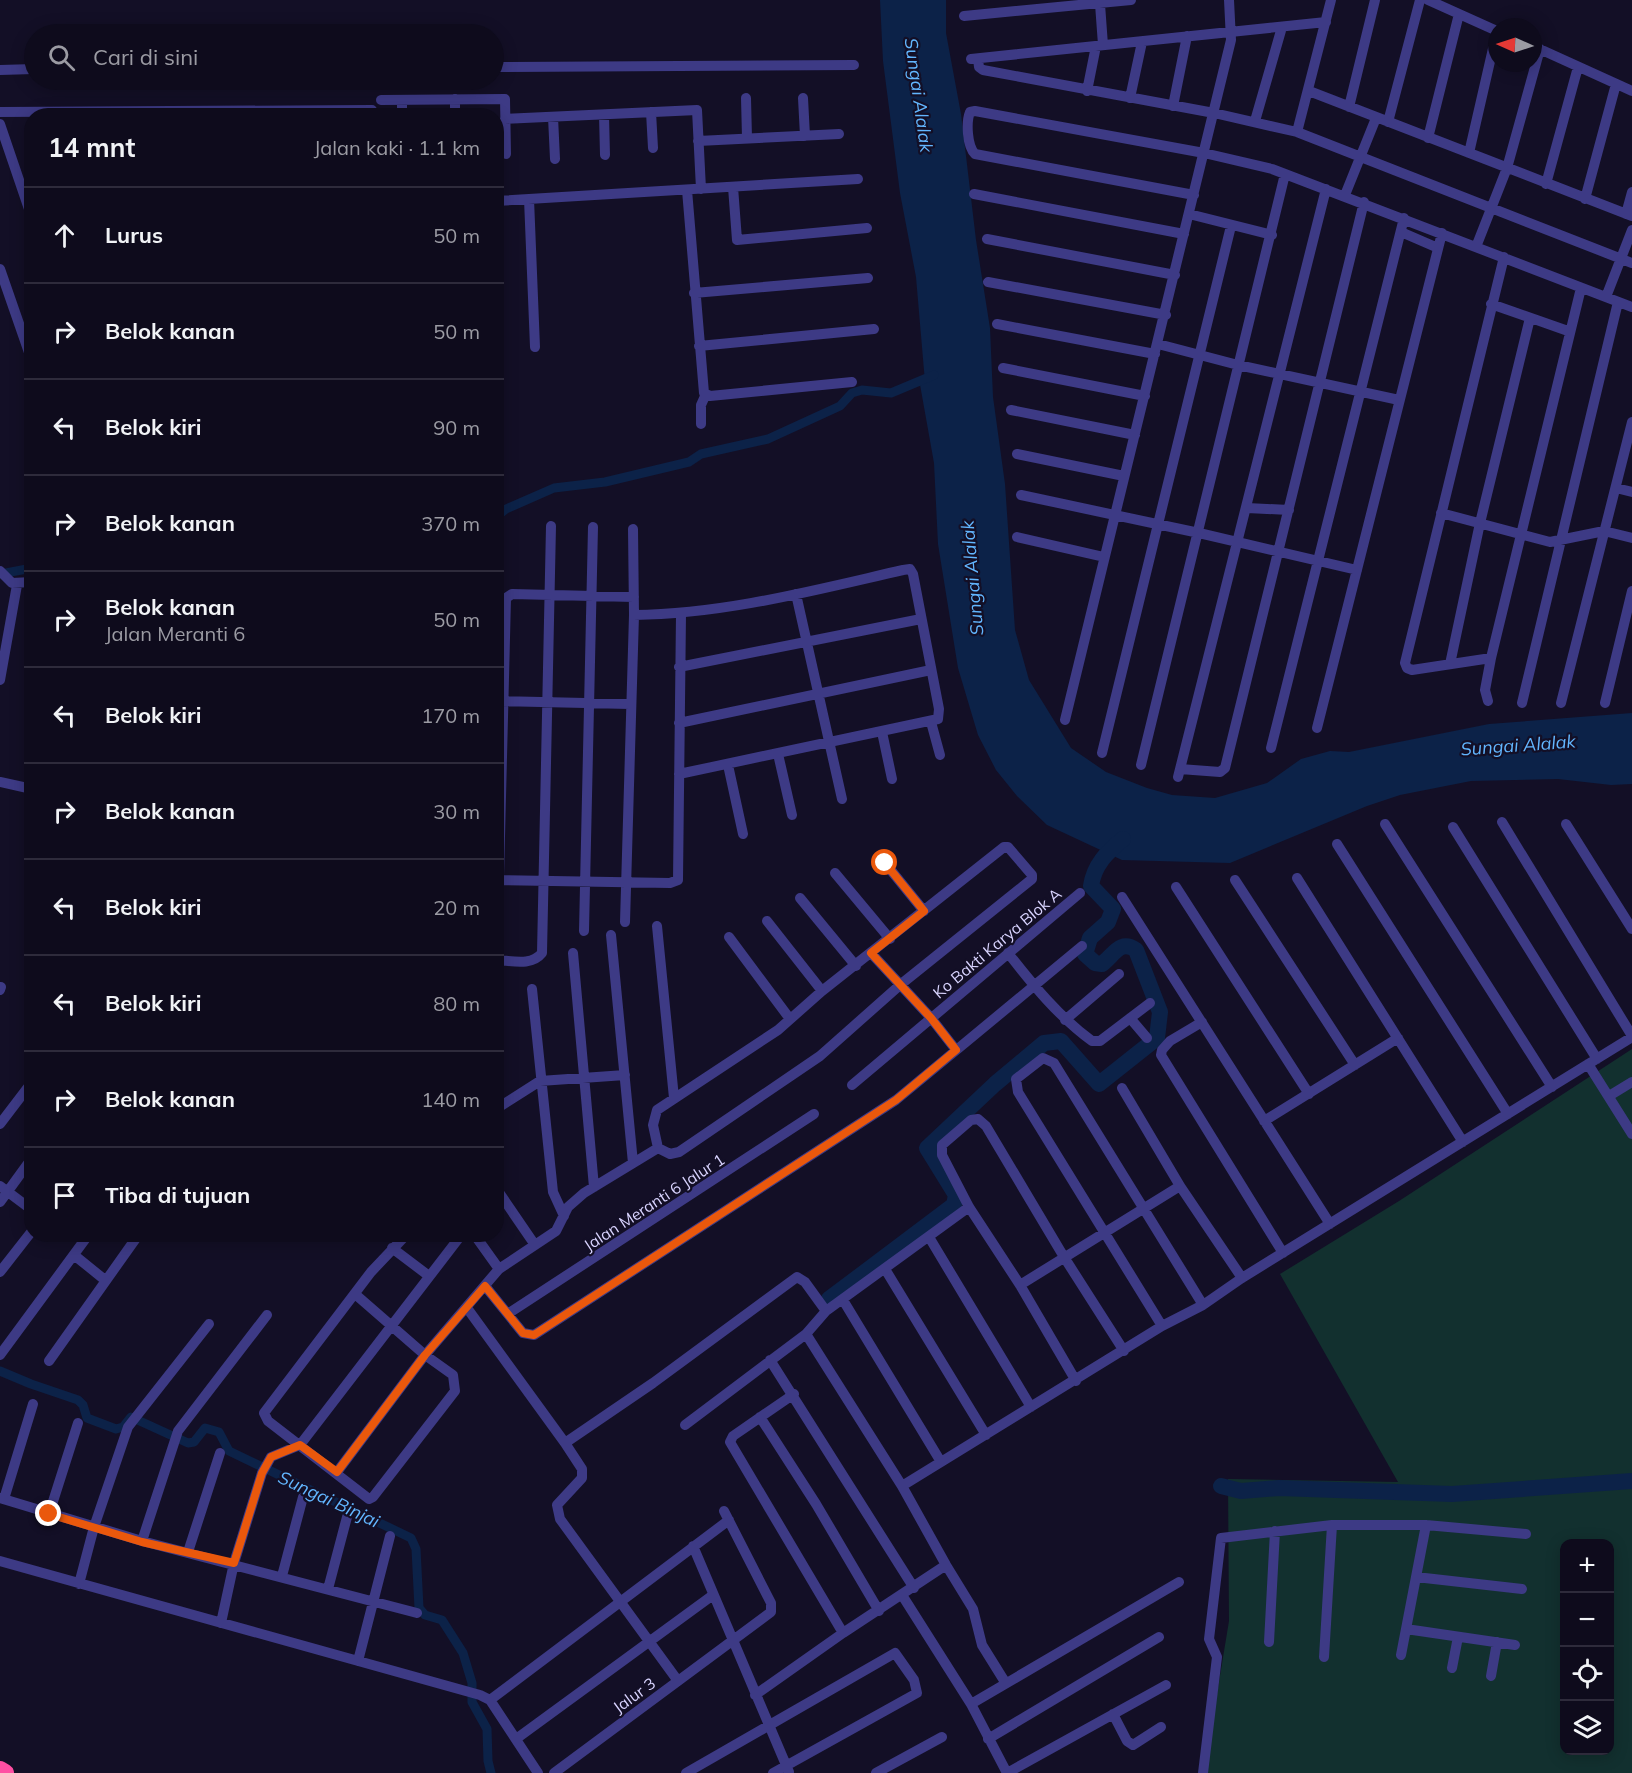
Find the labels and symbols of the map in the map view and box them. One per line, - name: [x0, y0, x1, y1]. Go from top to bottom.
- north arrow: [1488, 18, 1542, 72]
- water label: Sungai Alalak: [900, 36, 939, 154]
- water label: Sungai Alalak: [955, 519, 988, 637]
- water label: Sungai Alalak: [1460, 729, 1577, 760]
- route start: [871, 849, 897, 875]
- street label: Ko Bakti Karya Blok A: [929, 883, 1065, 1003]
- street label: Jalan Meranti 6 Jalur 1: [580, 1149, 728, 1255]
- water label: Sungai Binjai: [275, 1465, 384, 1533]
- route end: [35, 1500, 61, 1526]
- street label: Jalur 3: [609, 1673, 659, 1717]

